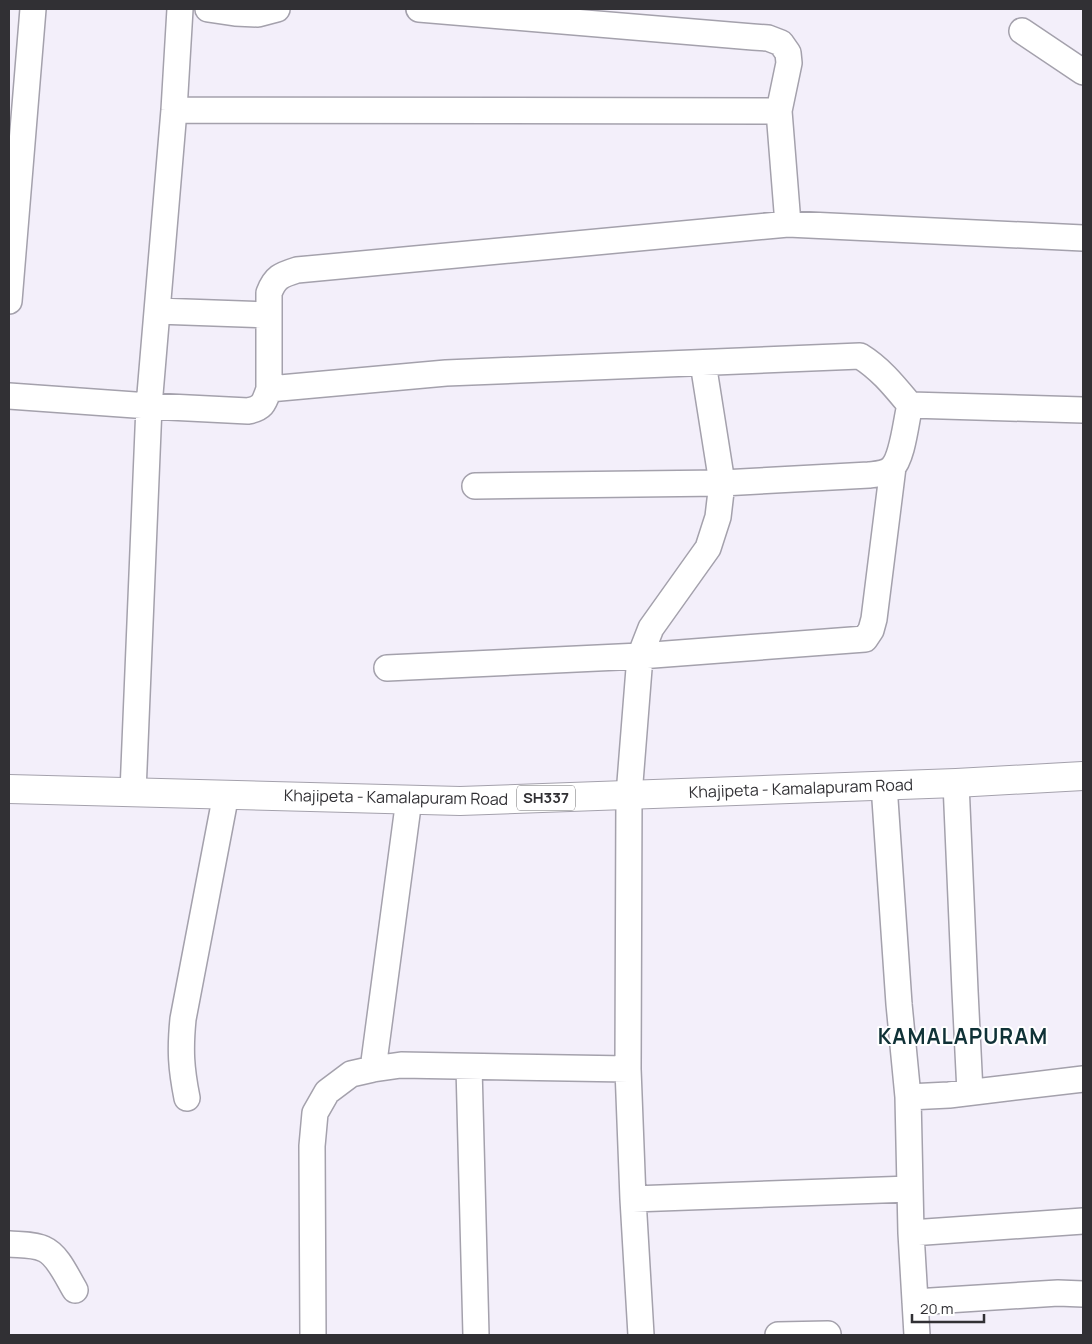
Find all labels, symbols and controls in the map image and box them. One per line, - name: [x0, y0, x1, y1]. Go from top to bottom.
- street label: Khajipeta - Kamalapuram Road: [689, 773, 913, 803]
- street label: Khajipeta - Kamalapuram Road: [284, 784, 508, 810]
- road number: SH337: [517, 786, 575, 810]
- district label: KAMALAPURAM: [878, 1022, 1048, 1050]
- scale bar: [912, 1292, 984, 1324]
- text: 20 m: [920, 1298, 953, 1319]

